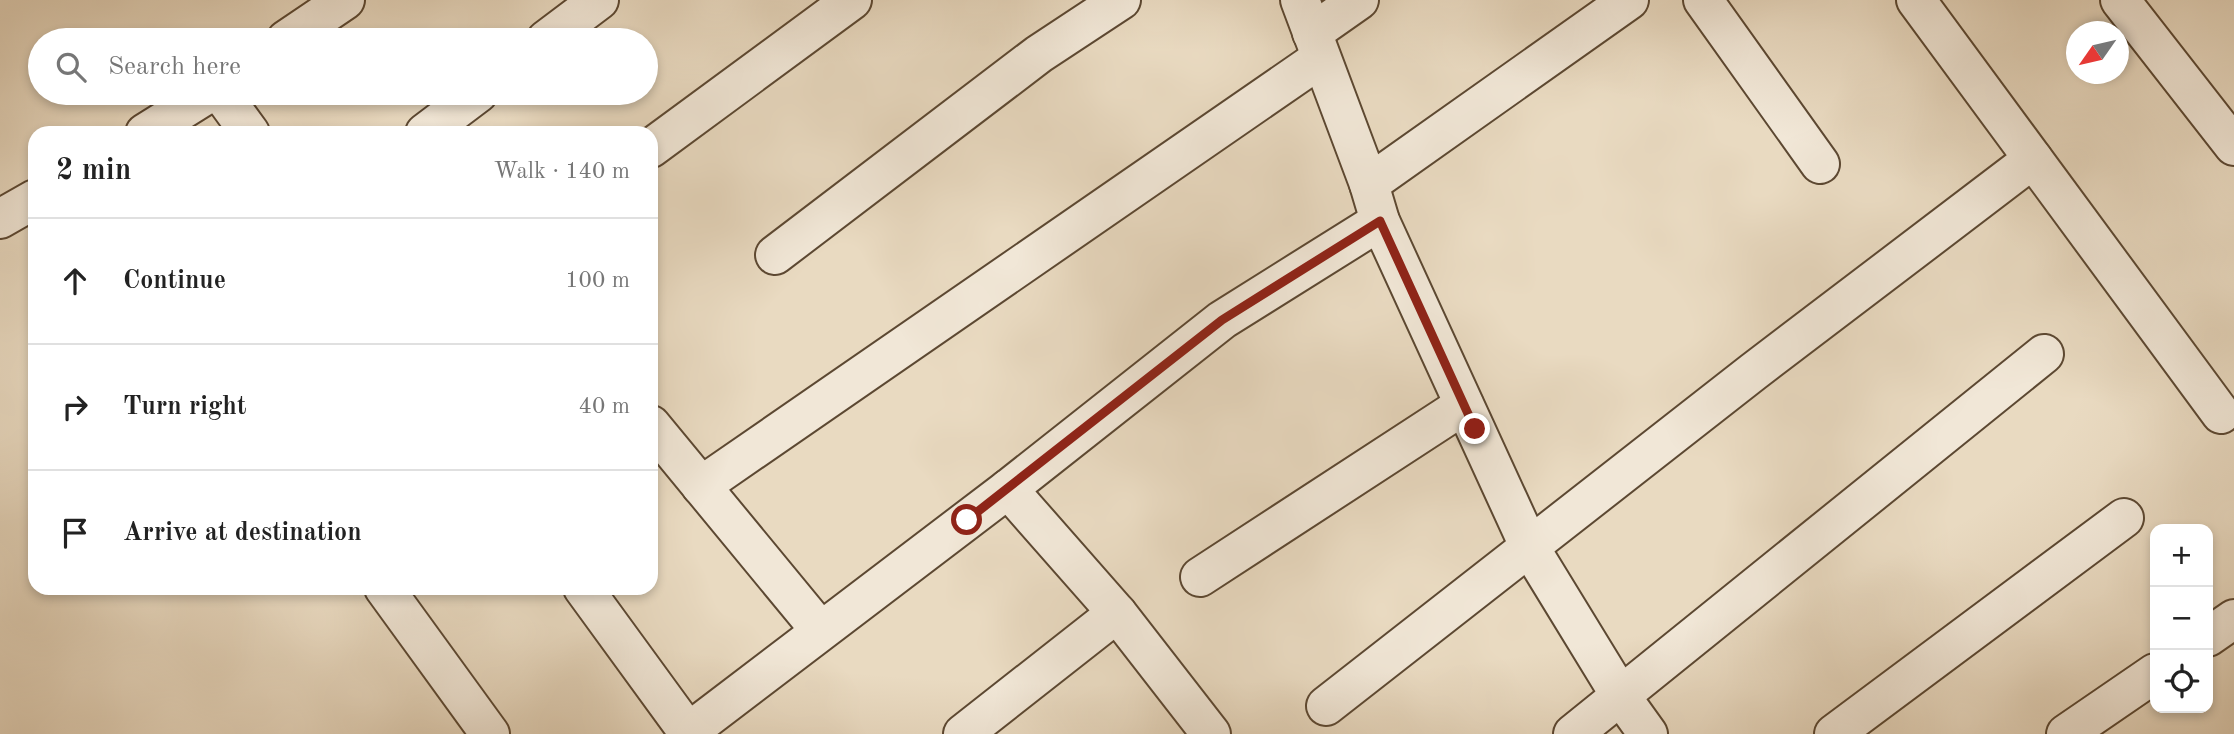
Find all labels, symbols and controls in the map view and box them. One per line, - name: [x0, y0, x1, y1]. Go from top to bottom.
- north arrow: [2066, 21, 2129, 84]
- search box: [28, 28, 658, 105]
- icon: search: [52, 48, 90, 86]
- text: Search here: [108, 54, 241, 80]
- text: 2 min: [56, 156, 131, 186]
- text: Walk · 140 m: [494, 160, 630, 183]
- icon: ahead: [56, 262, 94, 300]
- text: Continue: [123, 268, 226, 294]
- text: 100 m: [565, 269, 630, 292]
- icon: right: [56, 388, 94, 426]
- text: Turn right: [123, 394, 246, 420]
- text: 40 m: [579, 395, 630, 418]
- route end: [1459, 413, 1490, 444]
- route start: [951, 504, 982, 535]
- icon: arrive: [56, 514, 94, 552]
- text: Arrive at destination: [123, 520, 362, 546]
- map controls: [2150, 524, 2213, 713]
- button: +: [2150, 524, 2213, 587]
- button: −: [2150, 587, 2213, 650]
- button: locate: [2150, 650, 2213, 713]

